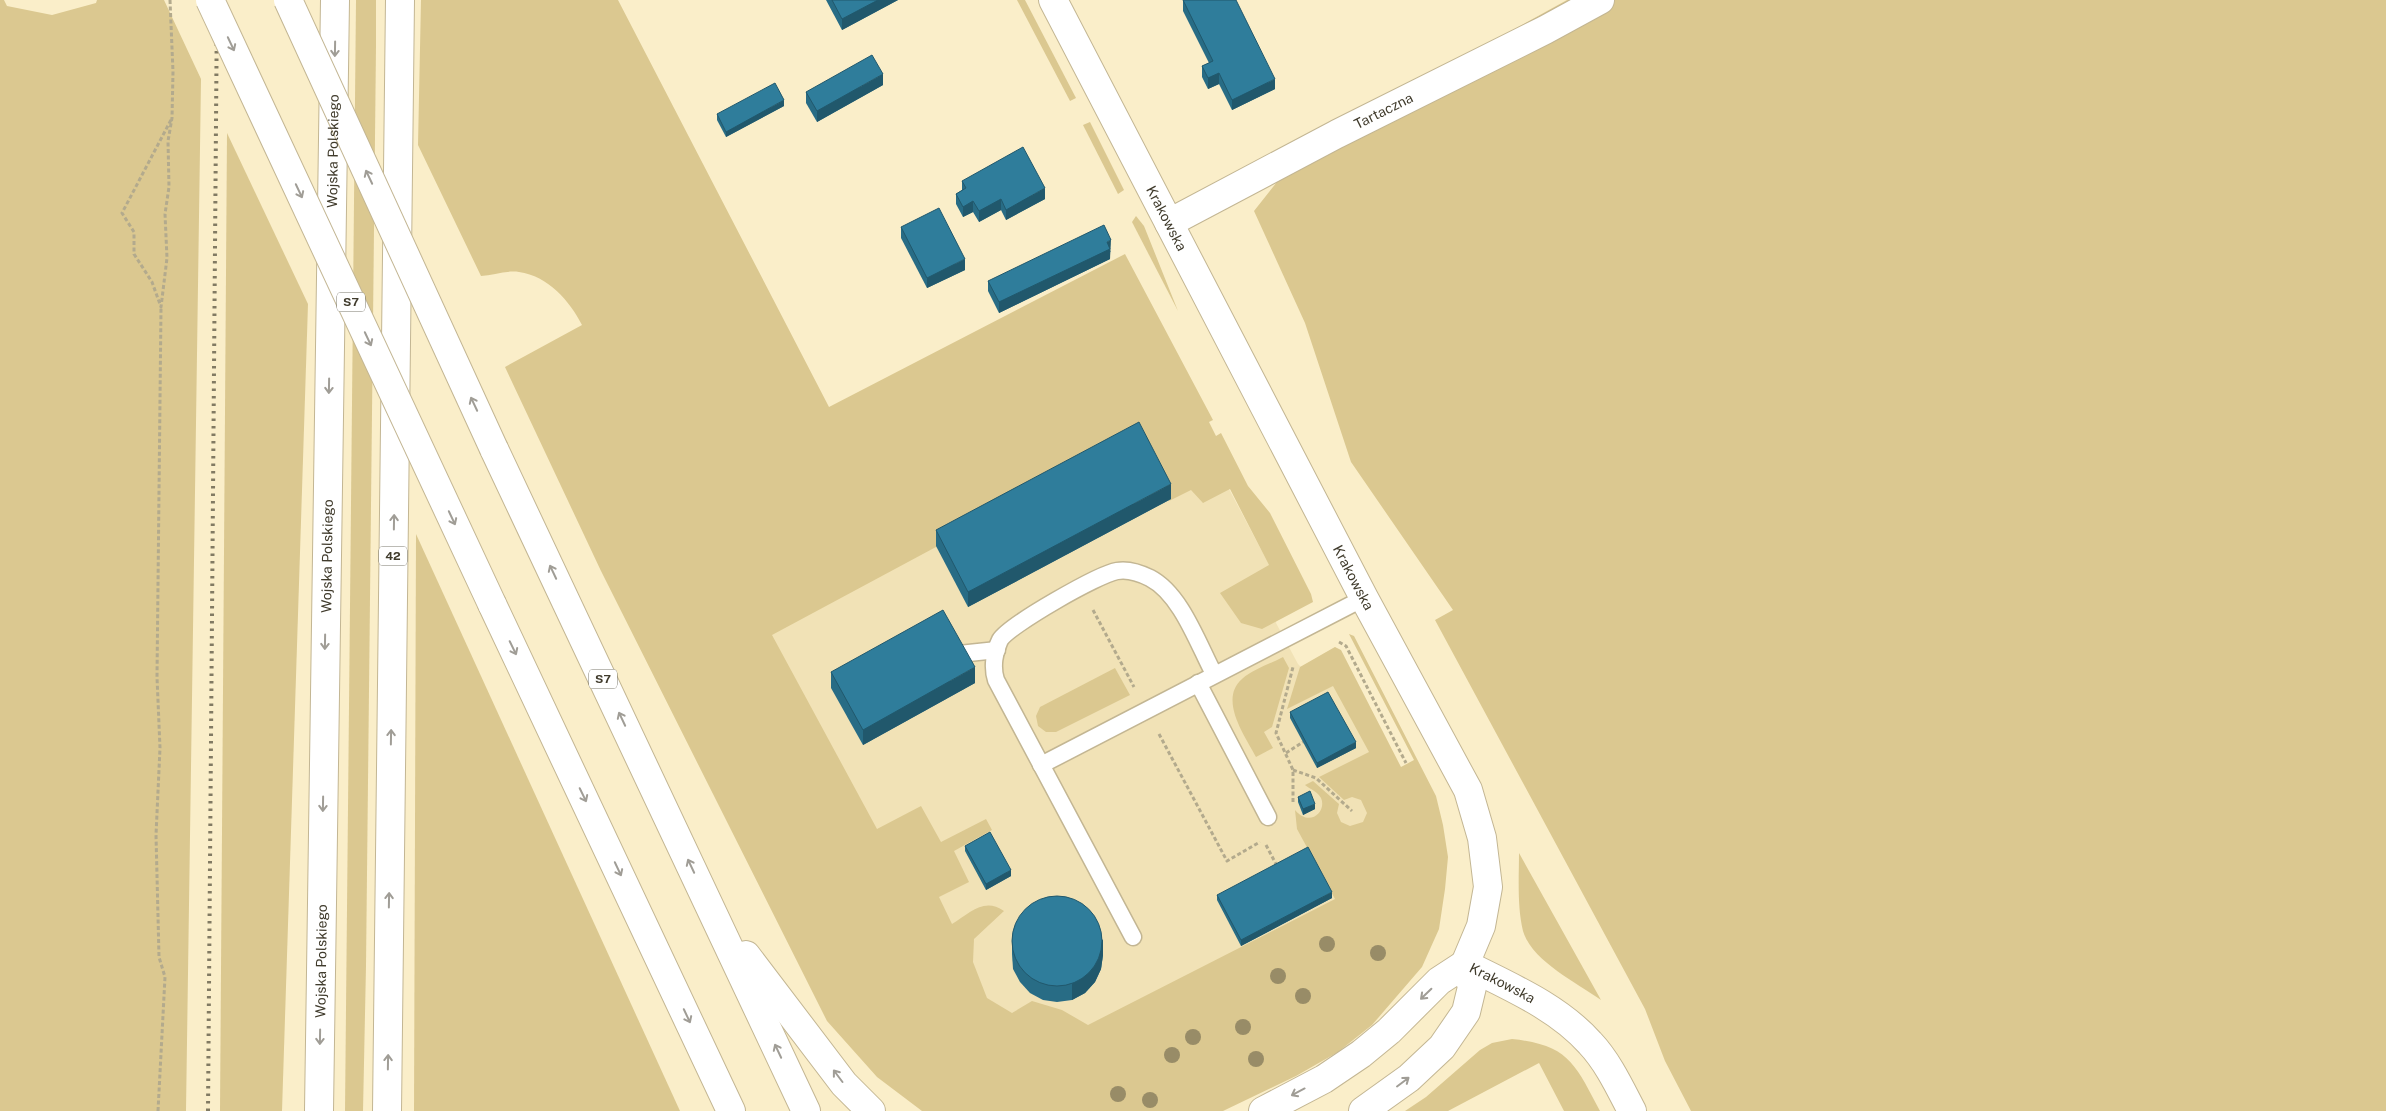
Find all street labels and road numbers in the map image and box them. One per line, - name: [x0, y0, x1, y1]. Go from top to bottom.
- street label: Tartaczna: [1351, 89, 1415, 132]
- street label: Wojska Polskiego: [324, 94, 342, 208]
- street label: Krakowska: [1143, 183, 1190, 254]
- road number: S7: [337, 292, 365, 312]
- street label: Wojska Polskiego: [318, 499, 336, 613]
- street label: Krakowska: [1330, 542, 1377, 613]
- road number: 42: [379, 546, 407, 566]
- road number: S7: [589, 670, 617, 689]
- street label: Wojska Polskiego: [312, 904, 330, 1018]
- street label: Krakowska: [1467, 960, 1538, 1006]

